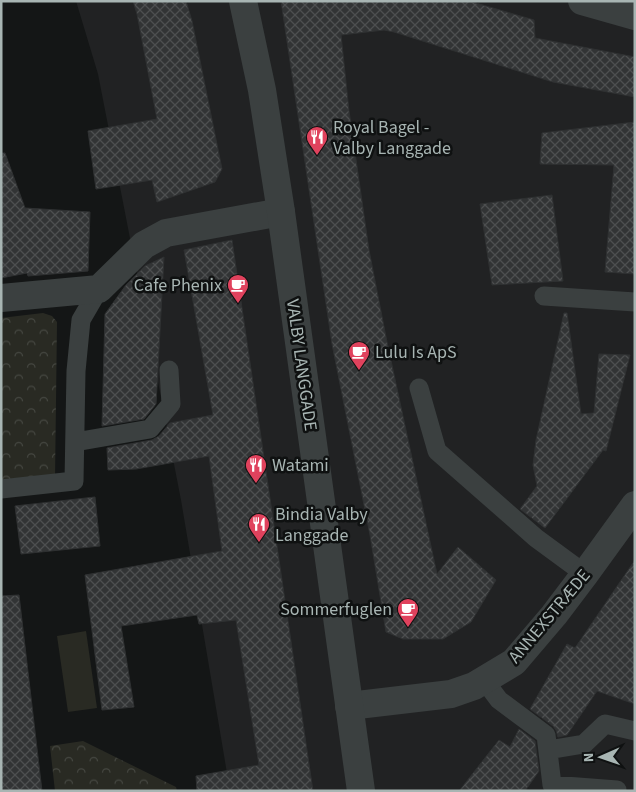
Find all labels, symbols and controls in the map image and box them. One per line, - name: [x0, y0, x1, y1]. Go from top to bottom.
- place label: Royal Bagel - Valby Langgade: [333, 115, 451, 161]
- restaurant icon: Royal Bagel - Valby Langgade: [305, 125, 329, 156]
- place label: Cafe Phenix: [134, 273, 222, 298]
- cafe icon: Cafe Phenix: [226, 273, 250, 304]
- street label: VALBY LANGGADE: [280, 298, 323, 433]
- cafe icon: Lulu Is ApS: [347, 340, 371, 371]
- place label: Lulu Is ApS: [375, 340, 457, 365]
- restaurant icon: Watami: [244, 453, 268, 484]
- place label: Watami: [272, 453, 329, 478]
- place label: Bindia Valby Langgade: [275, 502, 368, 548]
- restaurant icon: Bindia Valby Langgade: [247, 512, 271, 543]
- street label: ANNEXSTRÆDE: [503, 564, 596, 669]
- place label: Sommerfuglen: [280, 597, 392, 622]
- cafe icon: Sommerfuglen: [396, 597, 420, 628]
- north arrow: [576, 732, 626, 782]
- text: N: [579, 752, 599, 762]

